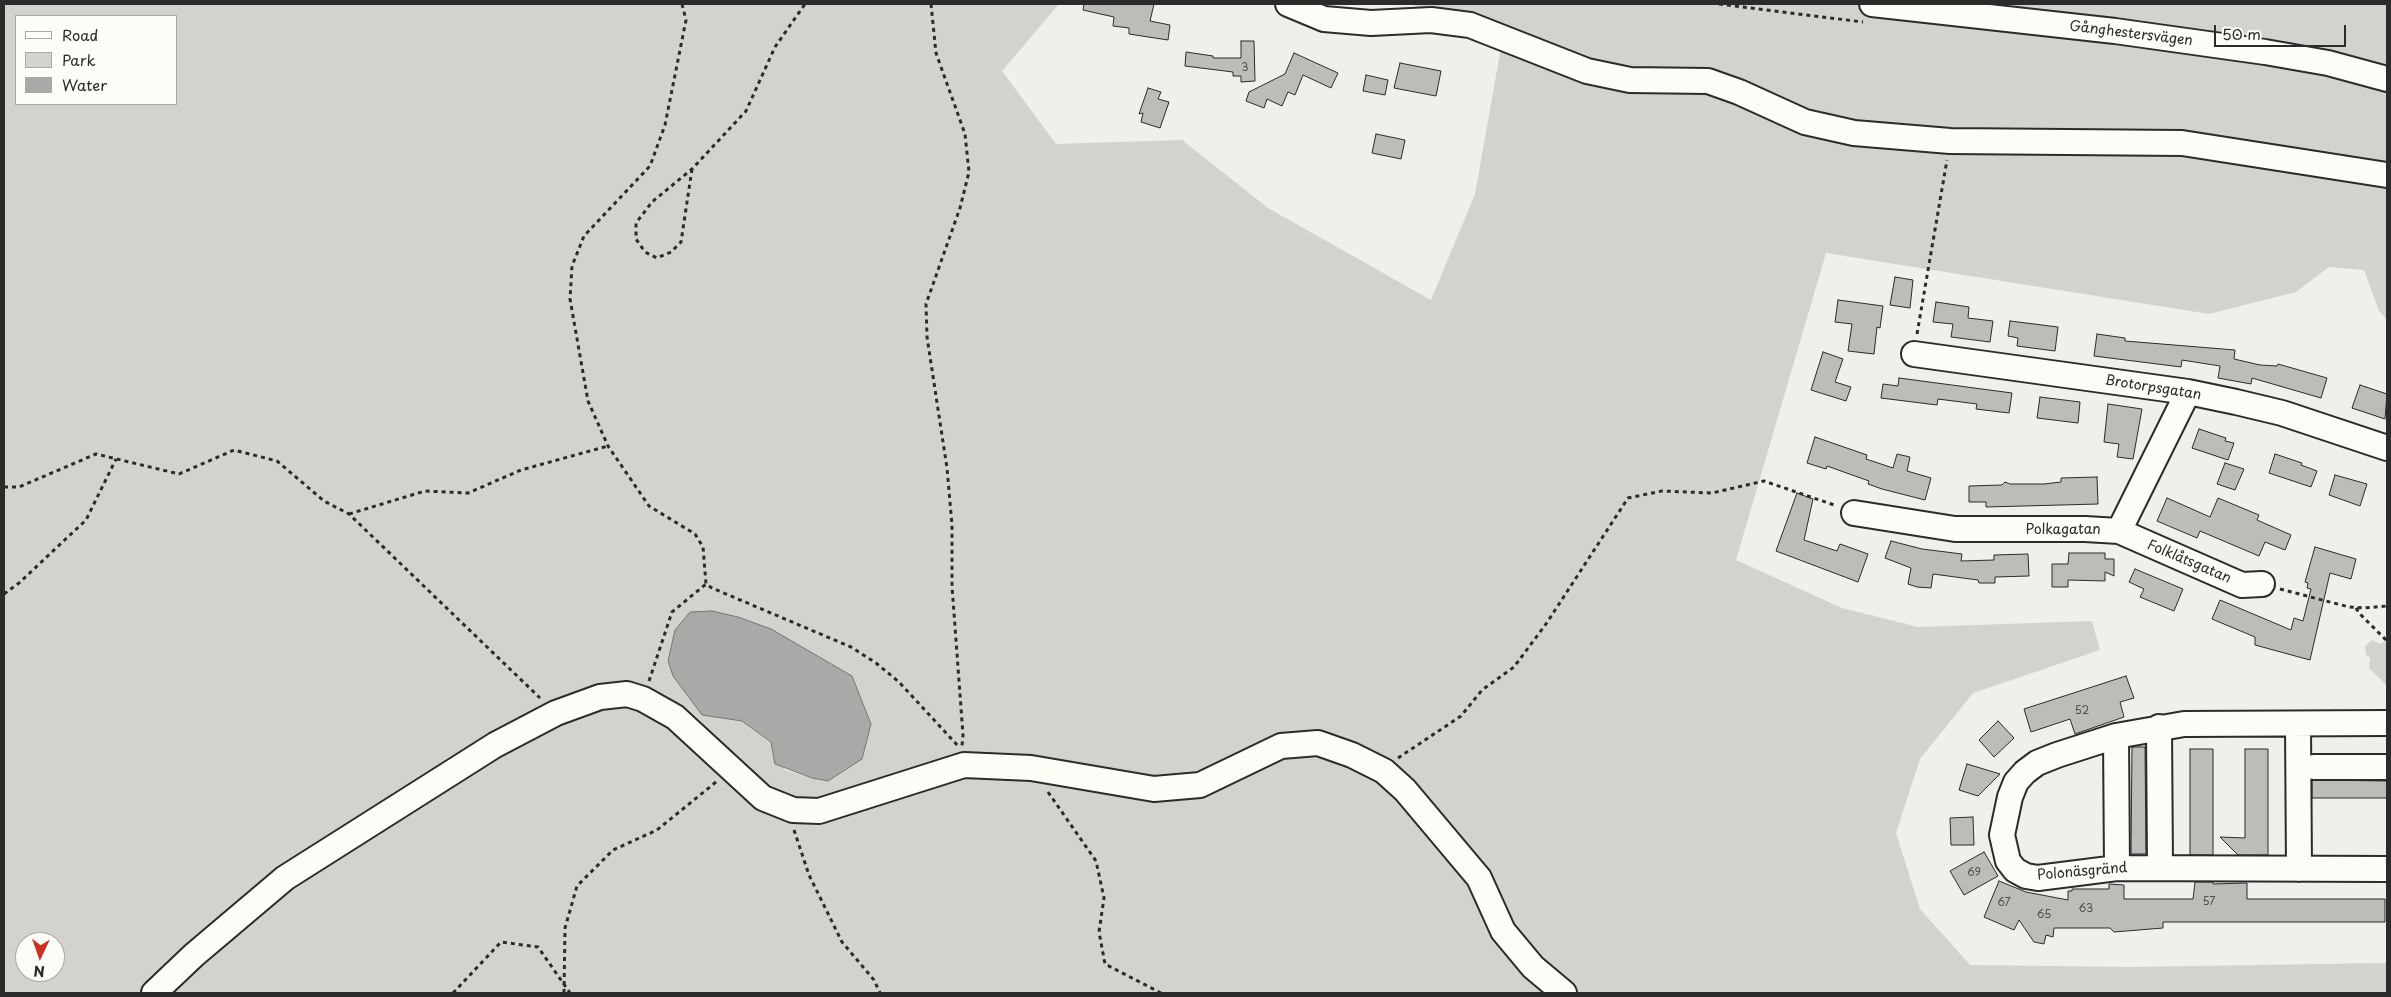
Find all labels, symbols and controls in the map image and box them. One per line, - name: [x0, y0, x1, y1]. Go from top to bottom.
- legend: [15, 15, 178, 105]
- scale bar: [2216, 15, 2348, 47]
- street label: Gånghestersvägen: [2068, 18, 2194, 50]
- text: 50 m: [2222, 22, 2261, 45]
- text: Road: [62, 23, 98, 46]
- text: Park: [62, 48, 96, 71]
- house number: 3: [1241, 61, 1249, 75]
- text: Water: [62, 73, 107, 96]
- street label: Brotorpsgatan: [2103, 372, 2203, 404]
- street label: Polkagatan: [2025, 522, 2101, 538]
- street label: Folklåtsgatan: [2144, 537, 2234, 587]
- house number: 52: [2075, 704, 2089, 718]
- street label: Polonäsgränd: [2036, 860, 2128, 884]
- house number: 69: [1967, 866, 1981, 880]
- house number: 57: [2202, 895, 2216, 909]
- house number: 67: [1997, 896, 2011, 910]
- house number: 63: [2079, 902, 2093, 916]
- house number: 65: [2037, 908, 2051, 922]
- north arrow: [15, 932, 65, 982]
- text: N: [33, 961, 45, 982]

